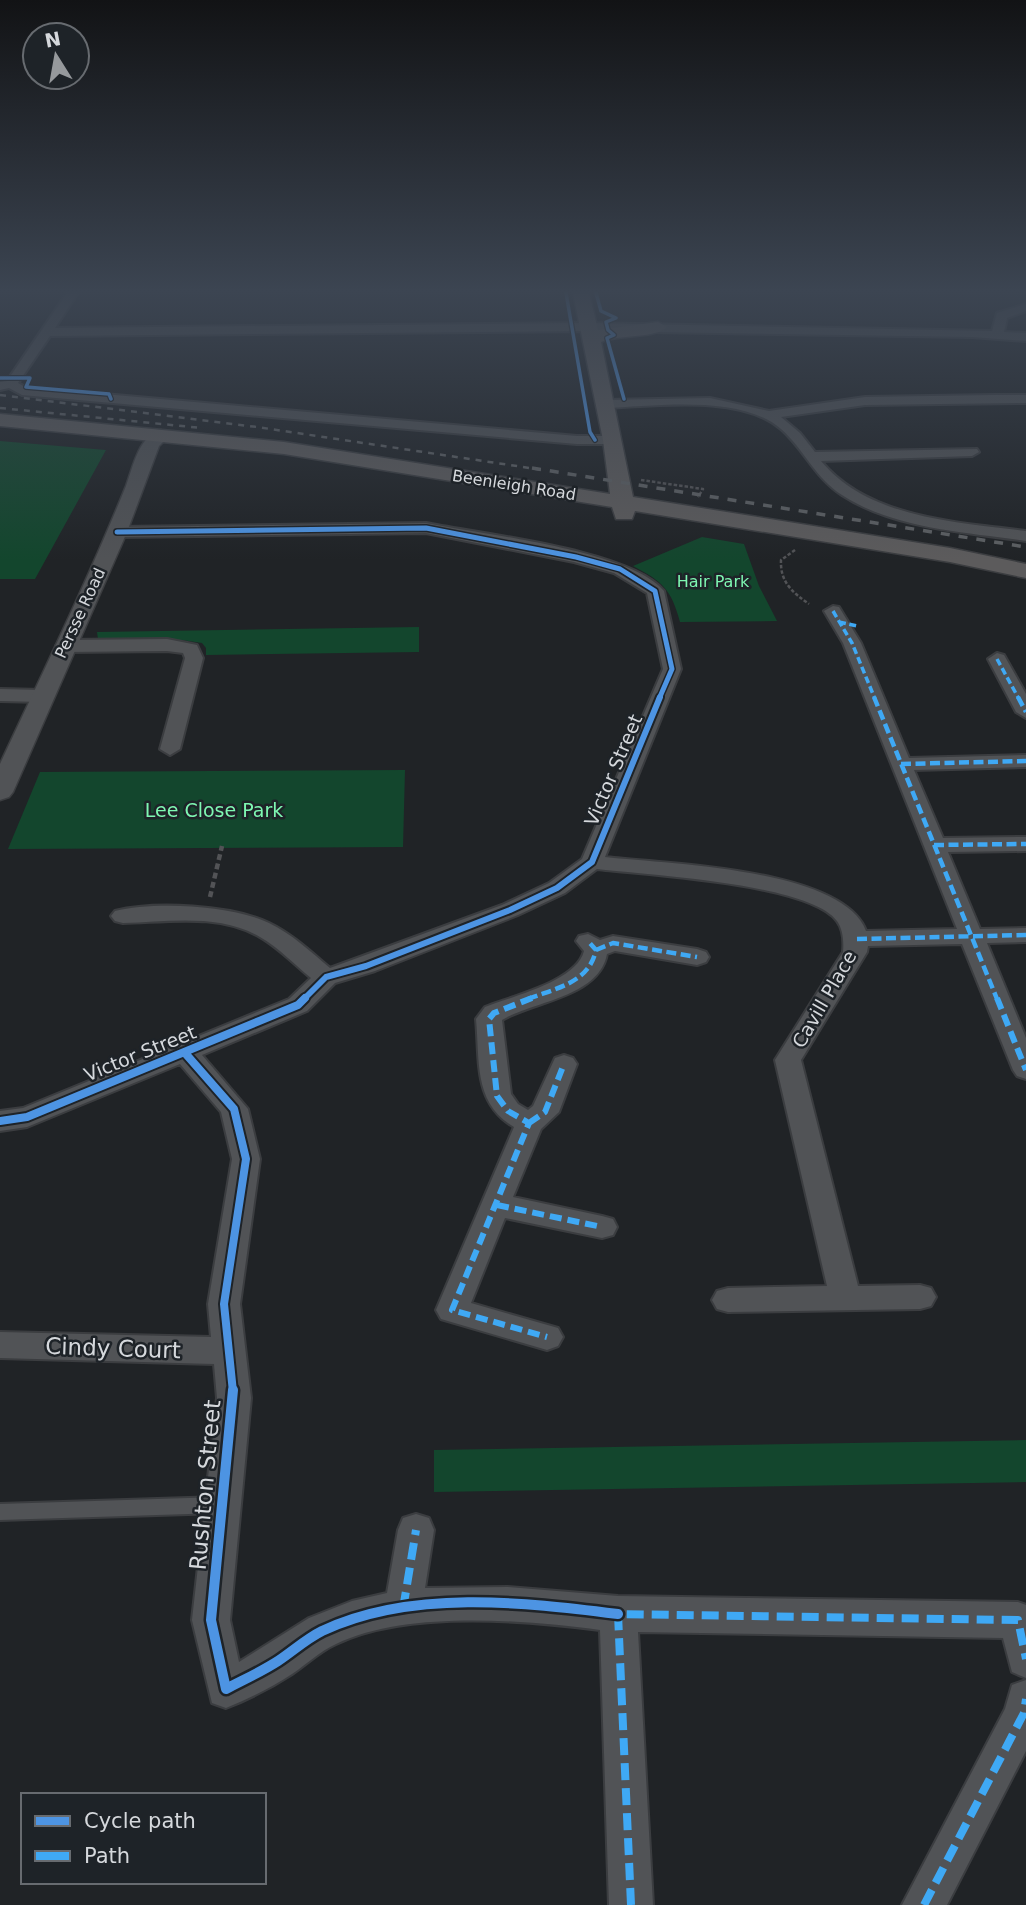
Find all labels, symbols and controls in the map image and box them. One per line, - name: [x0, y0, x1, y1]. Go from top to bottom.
- north arrow: [21, 21, 91, 91]
- text: N: [43, 27, 63, 52]
- street label: Beenleigh Road: [451, 466, 577, 504]
- street label: Persse Road: [51, 565, 109, 661]
- park label: Hair Park: [677, 572, 750, 591]
- street label: Victor Street: [580, 711, 646, 829]
- park label: Lee Close Park: [145, 799, 283, 821]
- street label: Cavill Place: [787, 946, 861, 1052]
- street label: Victor Street: [81, 1021, 199, 1085]
- street label: Cindy Court: [45, 1333, 181, 1363]
- street label: Rushton Street: [185, 1399, 225, 1571]
- legend: [21, 1793, 266, 1884]
- text: Cycle path: [84, 1809, 196, 1833]
- text: Path: [84, 1844, 130, 1868]

